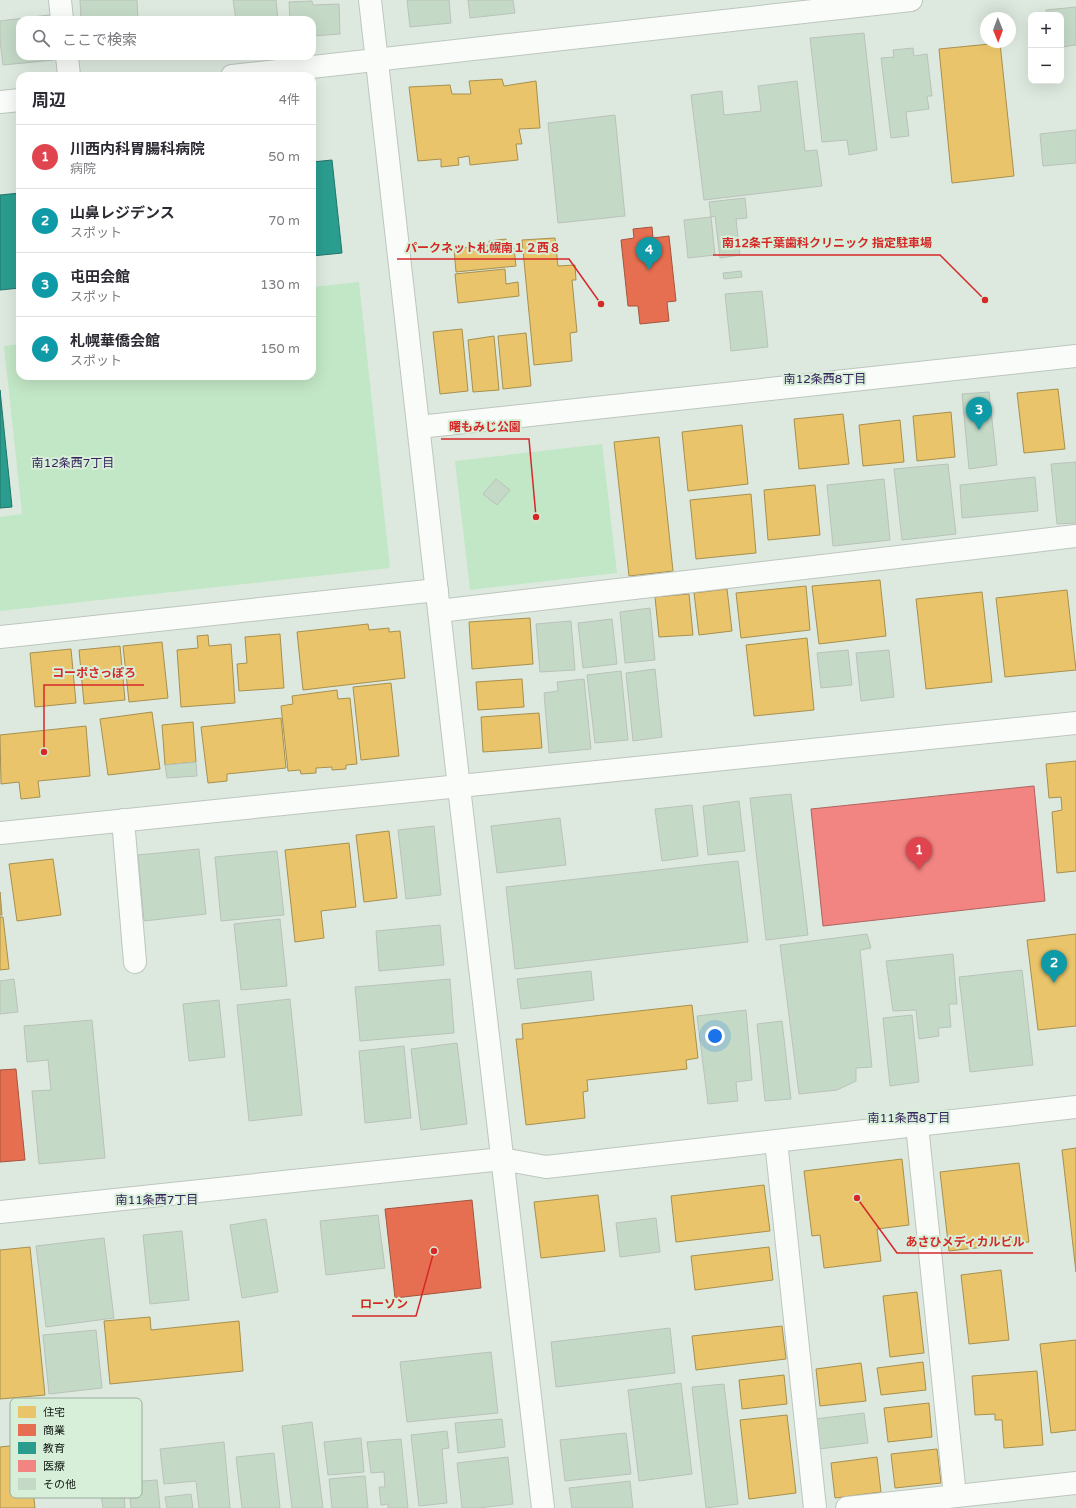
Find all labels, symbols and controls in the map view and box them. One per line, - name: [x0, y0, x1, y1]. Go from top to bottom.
- north arrow: [980, 12, 1016, 48]
- map controls: [1028, 12, 1064, 84]
- button: +: [1028, 12, 1064, 48]
- search box: [16, 16, 316, 60]
- icon: search: [30, 27, 52, 49]
- text: ここで検索: [62, 31, 137, 49]
- button: −: [1028, 48, 1064, 84]
- text: 周辺: [32, 90, 66, 111]
- text: 4件: [279, 92, 300, 108]
- text: 川西内科胃腸科病院: [70, 140, 205, 158]
- text: 1: [41, 149, 49, 165]
- text: 50 m: [268, 149, 300, 165]
- text: 病院: [70, 161, 96, 177]
- text: 山鼻レジデンス: [70, 204, 175, 222]
- text: 2: [41, 213, 49, 229]
- text: 70 m: [268, 213, 300, 229]
- text: スポット: [70, 225, 122, 241]
- callout: 南12条千葉歯科クリニック 指定駐車場: [713, 231, 940, 255]
- callout: パークネット札幌南１２西８: [397, 235, 569, 259]
- text: 南12条千葉歯科クリニック 指定駐車場: [722, 236, 932, 250]
- pin: 4: [636, 237, 662, 270]
- text: パークネット札幌南１２西８: [405, 241, 561, 255]
- text: 屯田会館: [70, 268, 130, 286]
- text: 3: [41, 277, 49, 293]
- text: 130 m: [260, 277, 300, 293]
- text: スポット: [70, 289, 122, 305]
- text: 札幌華僑会館: [70, 332, 160, 350]
- text: 4: [41, 341, 49, 357]
- text: 150 m: [260, 341, 300, 357]
- text: スポット: [70, 353, 122, 369]
- district label: 南12条西8丁目: [784, 372, 866, 386]
- pin: 3: [966, 397, 992, 430]
- callout: 曙もみじ公園: [441, 415, 529, 439]
- text: 曙もみじ公園: [449, 420, 521, 434]
- district label: 南12条西7丁目: [32, 456, 114, 470]
- callout: コーポさっぽろ: [44, 661, 144, 685]
- text: コーポさっぽろ: [52, 666, 136, 680]
- pin: 1: [906, 837, 932, 870]
- pin: 2: [1041, 950, 1067, 983]
- your location: [705, 1026, 725, 1046]
- district label: 南11条西8丁目: [868, 1111, 950, 1125]
- district label: 南11条西7丁目: [116, 1193, 198, 1207]
- callout: あさひメディカルビル: [897, 1229, 1033, 1253]
- text: あさひメディカルビル: [905, 1235, 1025, 1249]
- callout: ローソン: [352, 1292, 416, 1316]
- text: ローソン: [360, 1297, 408, 1311]
- legend: [10, 1398, 142, 1498]
- text: 住宅: [43, 1406, 65, 1419]
- text: 商業: [43, 1424, 65, 1437]
- text: 教育: [43, 1442, 65, 1455]
- text: 医療: [43, 1460, 65, 1473]
- text: その他: [43, 1478, 76, 1491]

